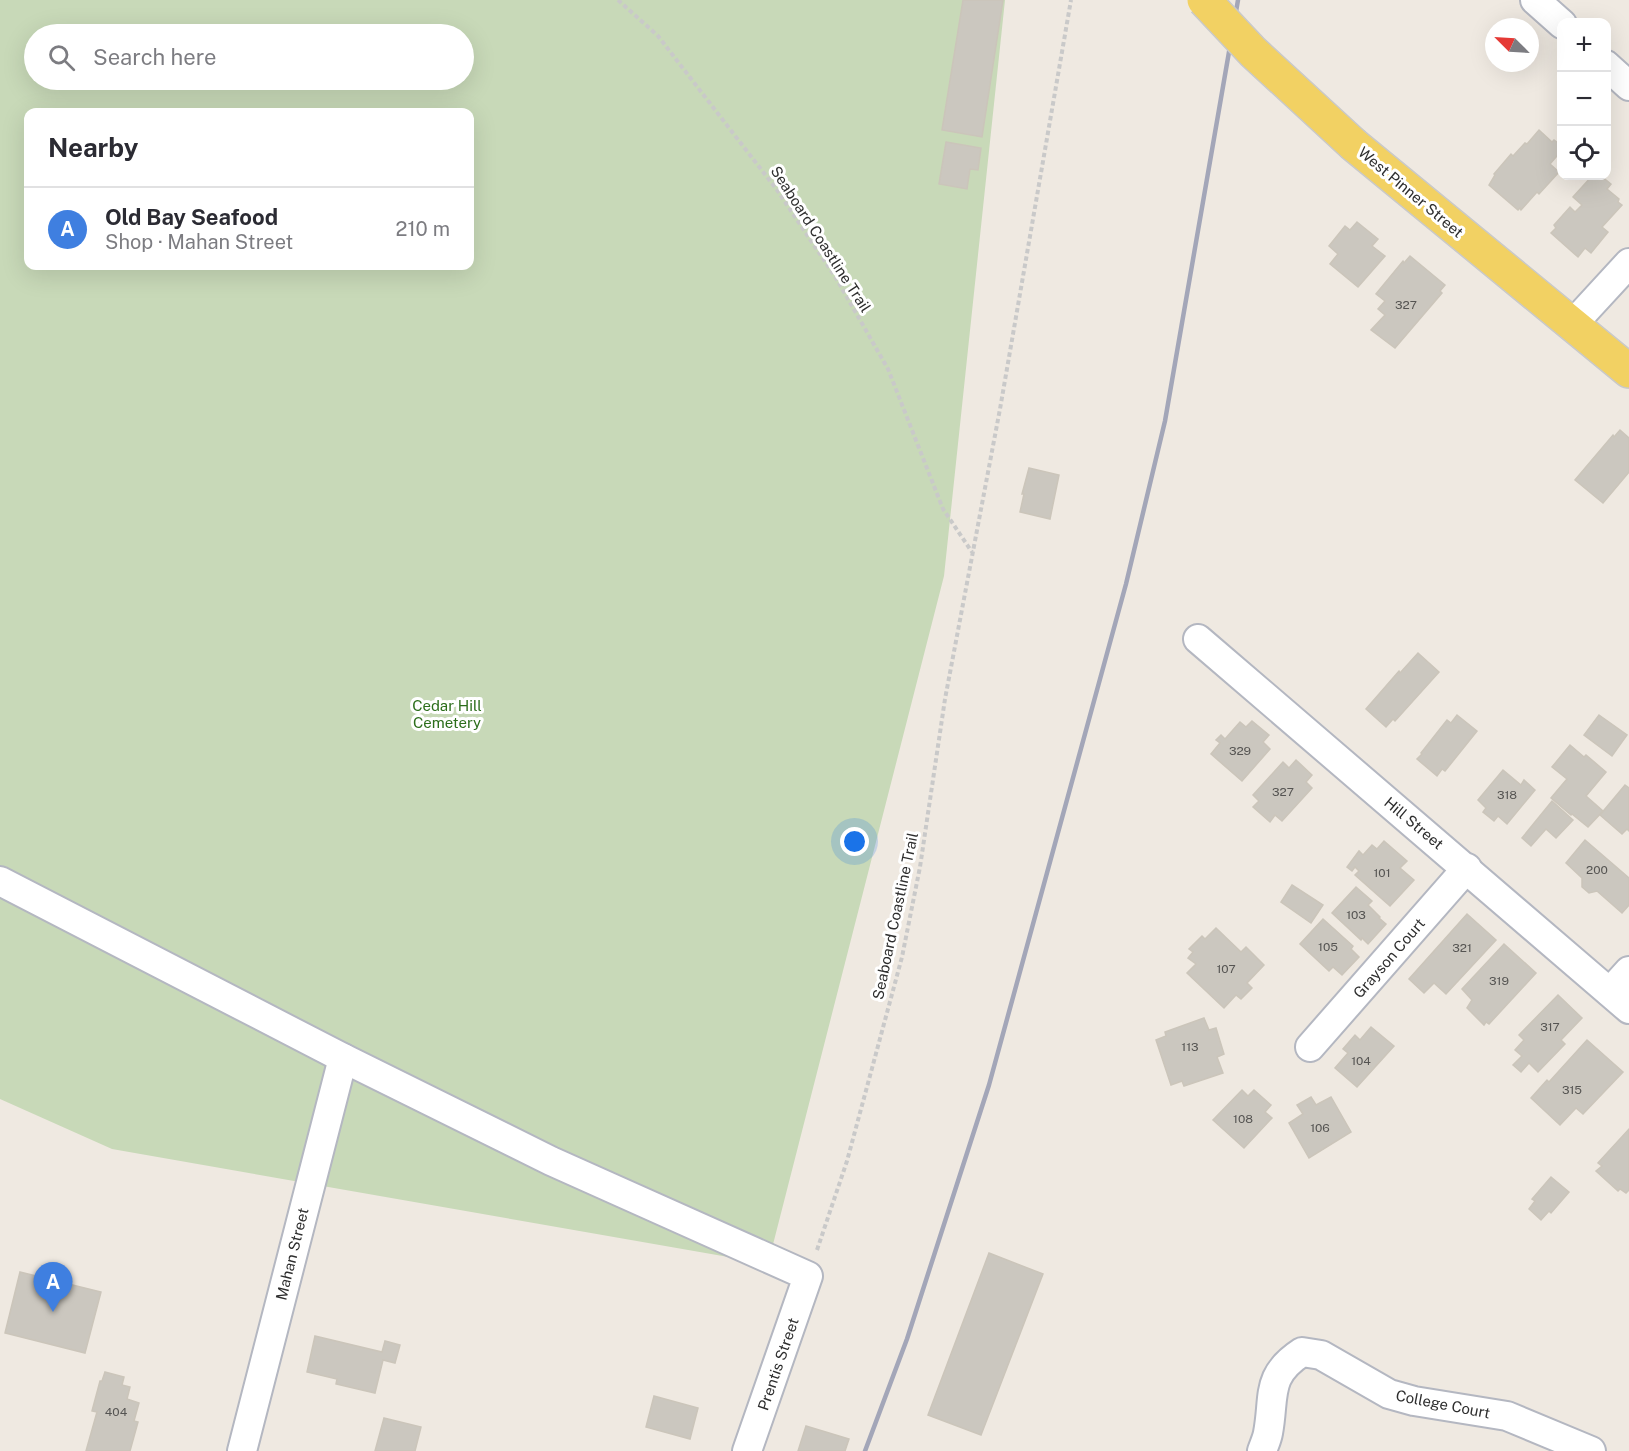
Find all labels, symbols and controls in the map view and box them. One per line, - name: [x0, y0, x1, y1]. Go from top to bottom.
- north arrow: [1485, 18, 1539, 72]
- map controls: [1557, 18, 1611, 180]
- button: +: [1557, 18, 1611, 72]
- search box: [24, 24, 474, 90]
- icon: search: [45, 41, 78, 74]
- text: Search here: [93, 44, 217, 70]
- button: −: [1557, 72, 1611, 126]
- button: locate: [1557, 126, 1611, 180]
- text: Nearby: [48, 132, 138, 163]
- street label: West Pinner Street: [1355, 143, 1467, 241]
- street label: Seaboard Coastline Trail: [767, 163, 875, 315]
- text: Old Bay Seafood: [105, 204, 278, 230]
- text: A: [60, 217, 75, 241]
- text: 210 m: [396, 217, 450, 241]
- text: Shop · Mahan Street: [105, 230, 293, 254]
- house number: 327: [1395, 298, 1417, 312]
- park label: Cedar Hill Cemetery: [412, 697, 482, 731]
- house number: 329: [1229, 744, 1251, 758]
- house number: 327: [1272, 785, 1294, 799]
- house number: 318: [1497, 788, 1517, 802]
- street label: Hill Street: [1381, 793, 1447, 853]
- your location: [840, 827, 869, 856]
- street label: Seaboard Coastline Trail: [869, 831, 921, 1001]
- house number: 200: [1586, 863, 1608, 877]
- house number: 101: [1373, 866, 1391, 880]
- house number: 103: [1346, 908, 1366, 922]
- street label: Grayson Court: [1350, 915, 1428, 1001]
- house number: 105: [1318, 940, 1338, 954]
- house number: 321: [1452, 941, 1472, 955]
- house number: 107: [1216, 962, 1236, 976]
- house number: 319: [1489, 974, 1509, 988]
- house number: 317: [1540, 1020, 1560, 1034]
- house number: 113: [1181, 1040, 1199, 1054]
- house number: 104: [1351, 1054, 1371, 1068]
- house number: 315: [1562, 1083, 1582, 1097]
- house number: 108: [1233, 1112, 1253, 1126]
- house number: 106: [1310, 1121, 1330, 1135]
- street label: Mahan Street: [272, 1206, 312, 1302]
- pin: A: [34, 1262, 72, 1312]
- street label: Prentis Street: [754, 1315, 802, 1412]
- street label: College Court: [1394, 1387, 1492, 1422]
- house number: 404: [105, 1405, 128, 1419]

